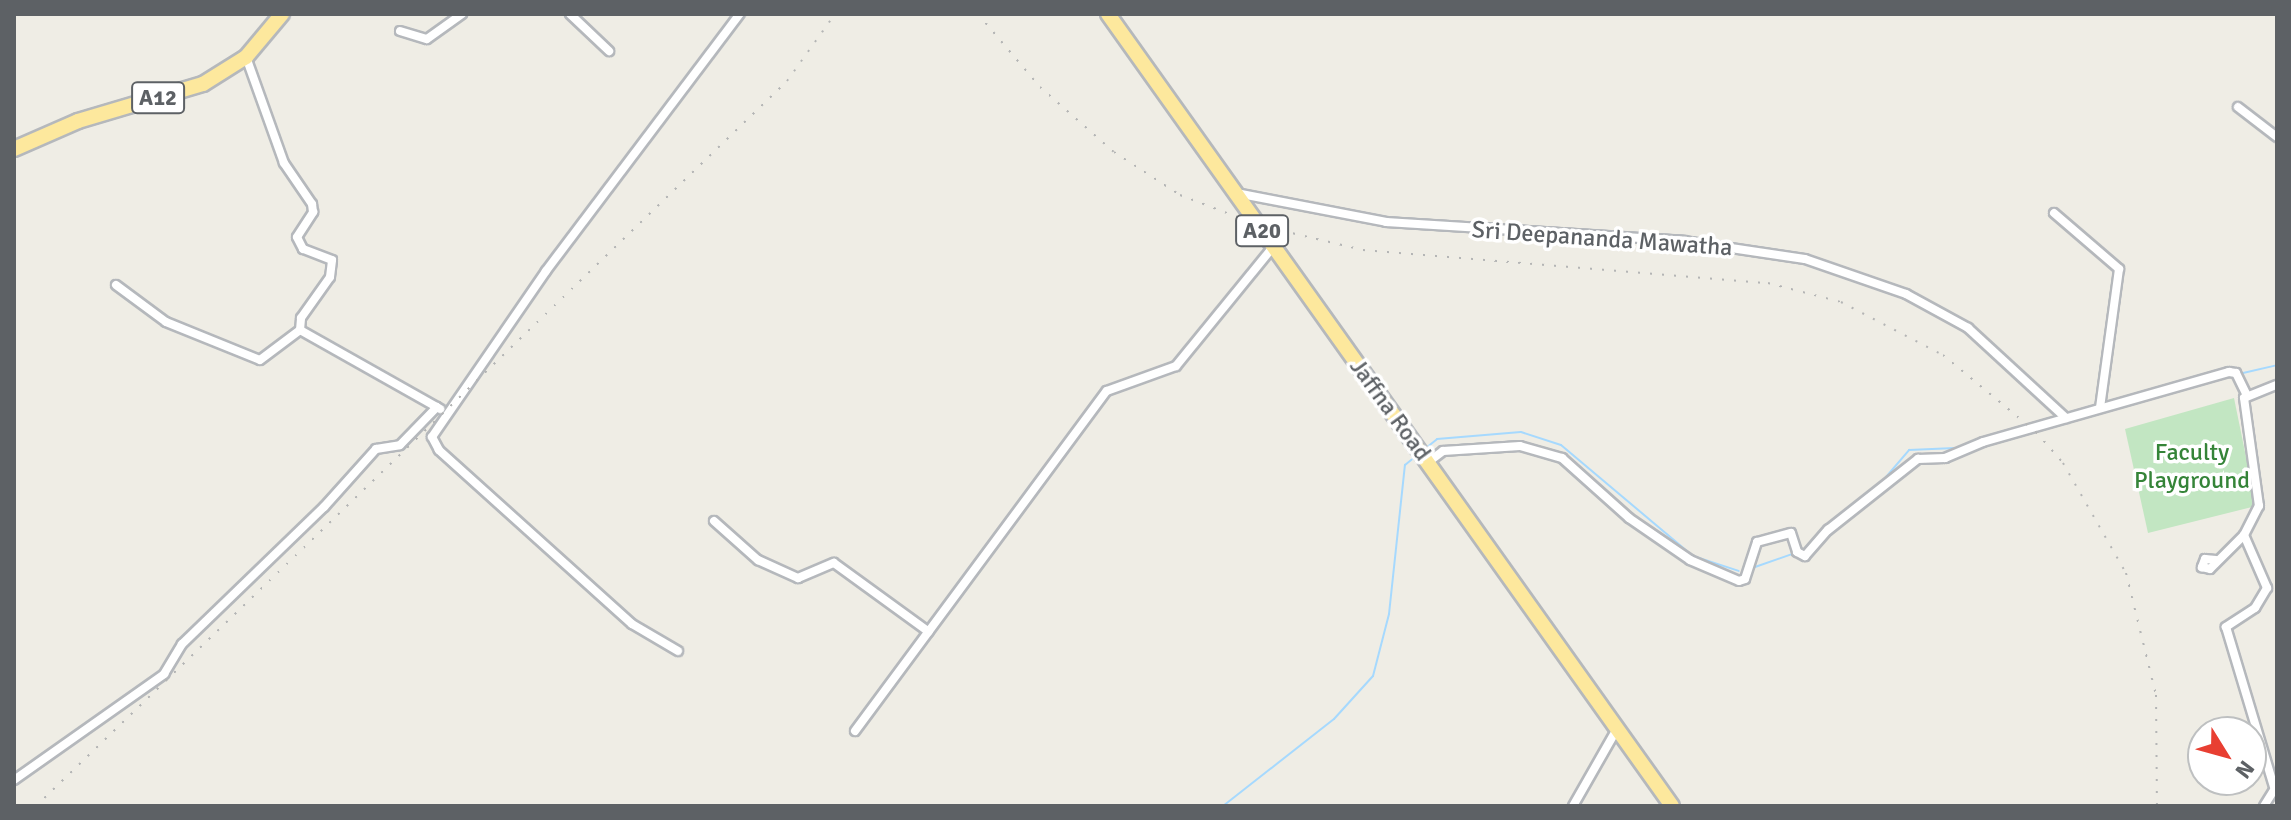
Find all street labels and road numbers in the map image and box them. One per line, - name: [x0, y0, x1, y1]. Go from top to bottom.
- road number: A12: [130, 80, 186, 116]
- road number: A20: [1234, 213, 1290, 249]
- street label: Sri Deepananda Mawatha: [1471, 216, 1733, 262]
- street label: Jaffna Road: [1343, 353, 1437, 467]

